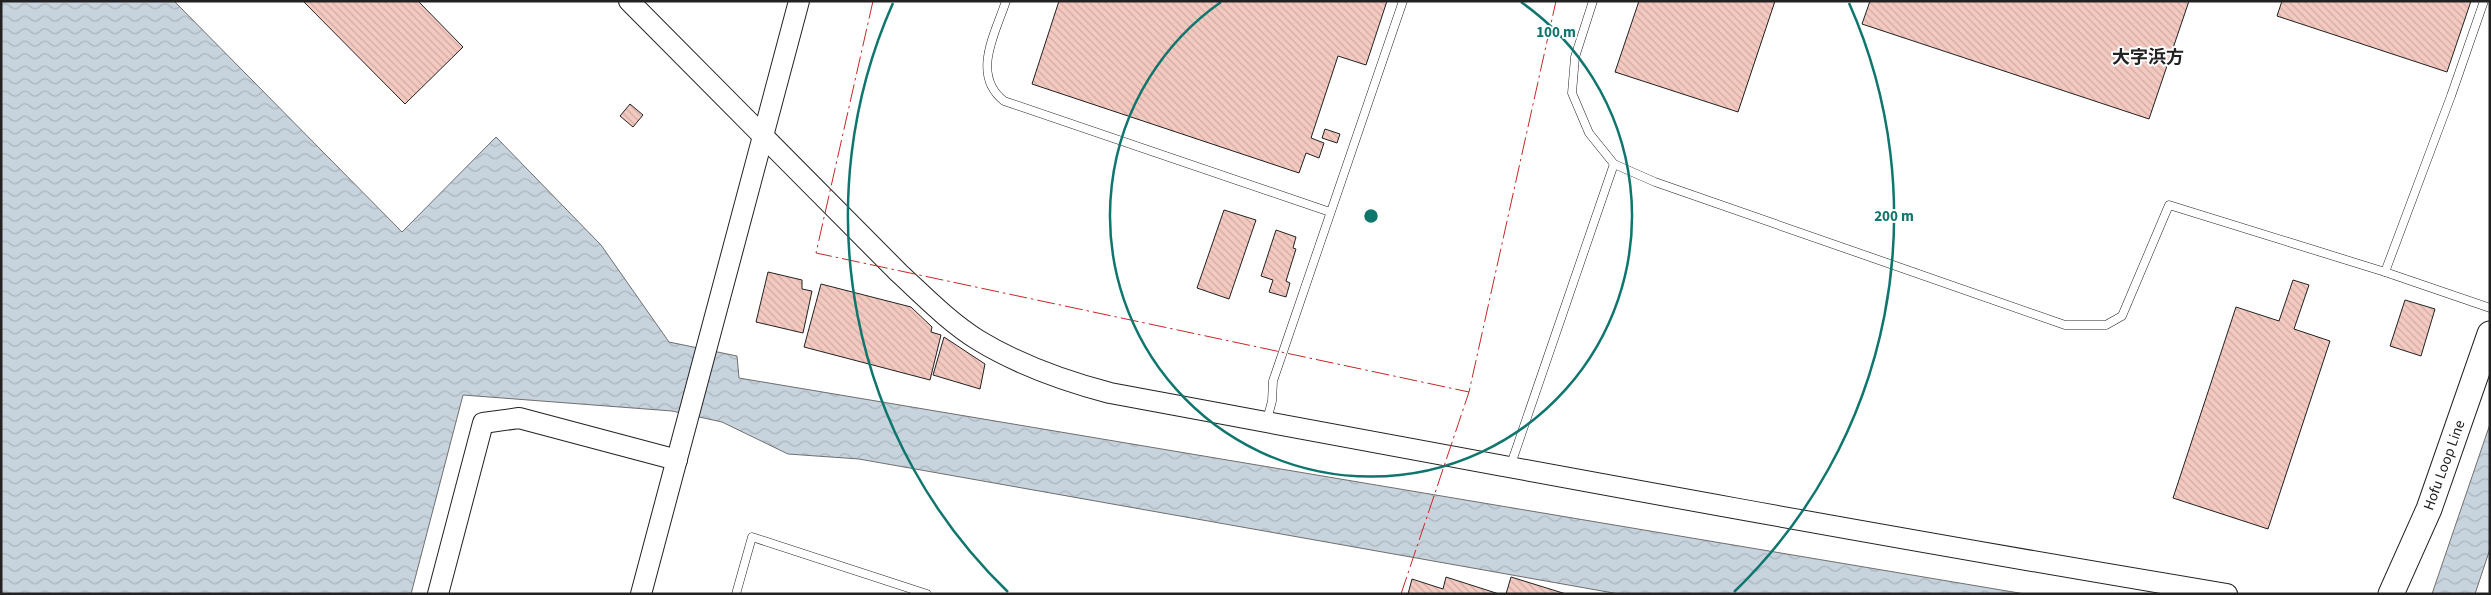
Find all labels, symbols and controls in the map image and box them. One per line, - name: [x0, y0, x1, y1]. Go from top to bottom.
- text: 100 m: [1536, 22, 1576, 43]
- district label: 大字浜方: [2112, 45, 2184, 70]
- text: 200 m: [1874, 206, 1914, 227]
- centre of rings: [1362, 207, 1380, 225]
- street label: Hofu Loop Line: [2418, 417, 2471, 513]

